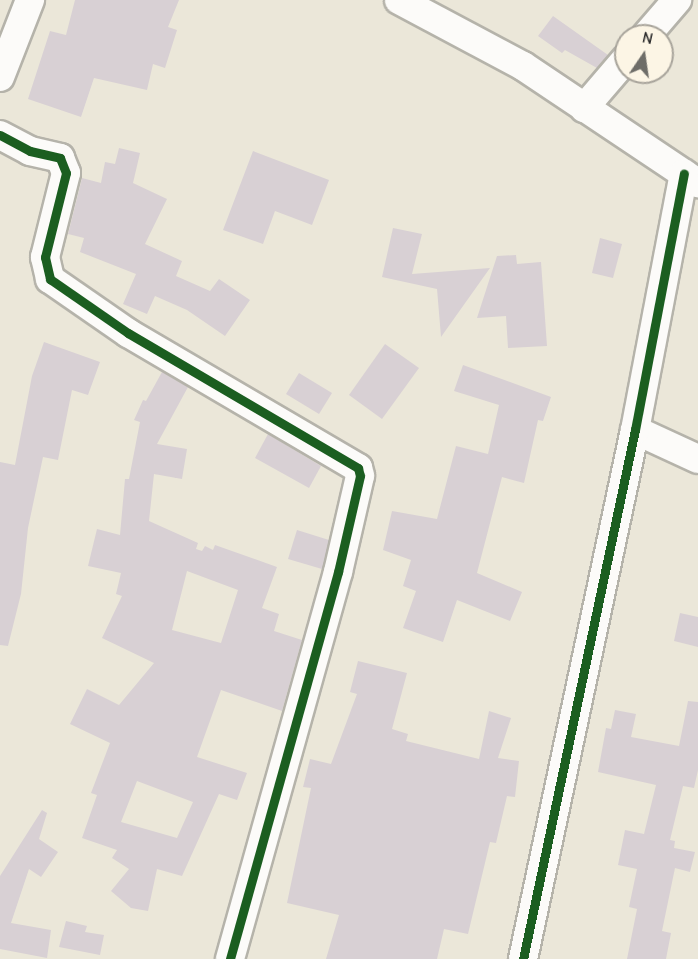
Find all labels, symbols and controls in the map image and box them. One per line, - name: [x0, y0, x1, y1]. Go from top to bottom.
- north arrow: [614, 24, 674, 84]
- text: N: [640, 28, 655, 48]

